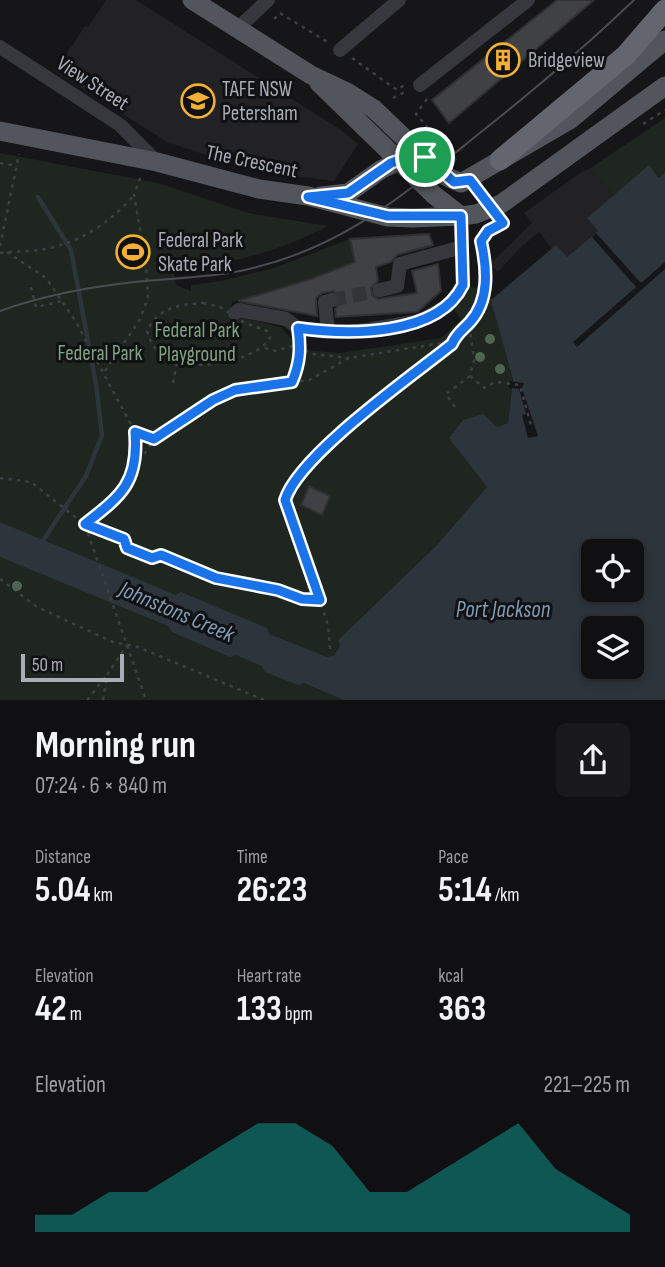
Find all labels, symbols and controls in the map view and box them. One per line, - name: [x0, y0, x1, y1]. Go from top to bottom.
- building icon: Bridgeview: [484, 41, 522, 79]
- place label: Bridgeview: [528, 48, 605, 73]
- street label: View Street: [52, 51, 134, 116]
- place label: TAFE NSW Petersham: [222, 77, 298, 126]
- school or university icon: TAFE NSW Petersham: [179, 82, 217, 120]
- pin: [395, 127, 455, 187]
- icon: arrive: [406, 138, 444, 176]
- street label: The Crescent: [204, 140, 300, 183]
- place label: Federal Park Skate Park: [158, 228, 243, 277]
- sports icon: Federal Park Skate Park: [114, 233, 152, 271]
- park label: Federal Park Playground: [154, 318, 240, 367]
- park label: Federal Park: [57, 341, 143, 366]
- map controls: [581, 539, 644, 679]
- button: locate: [581, 539, 644, 602]
- water label: Johnstons Creek: [113, 574, 240, 649]
- water label: Port Jackson: [456, 596, 551, 624]
- button: layers: [581, 616, 644, 679]
- scale bar: [21, 651, 124, 683]
- text: 50 m: [32, 654, 63, 677]
- text: Morning run: [35, 723, 196, 768]
- button: share: [556, 723, 630, 797]
- text: 07:24 · 6 × 840 m: [35, 772, 167, 800]
- text: Distance: [35, 846, 91, 869]
- text: Time: [237, 846, 268, 869]
- text: Pace: [438, 846, 469, 869]
- text: 5.04: [35, 869, 90, 912]
- text: 26:23: [237, 869, 307, 912]
- text: 5:14: [438, 869, 492, 912]
- text: km: [90, 884, 113, 907]
- text: /km: [492, 884, 520, 907]
- text: Elevation: [35, 965, 94, 988]
- text: Heart rate: [237, 965, 302, 988]
- text: kcal: [438, 965, 463, 988]
- text: 42: [35, 988, 67, 1031]
- text: 133: [237, 988, 282, 1031]
- text: 363: [438, 988, 486, 1031]
- text: m: [67, 1003, 82, 1026]
- text: bpm: [282, 1003, 313, 1026]
- text: Elevation: [35, 1071, 106, 1099]
- text: 221–225 m: [543, 1071, 630, 1099]

